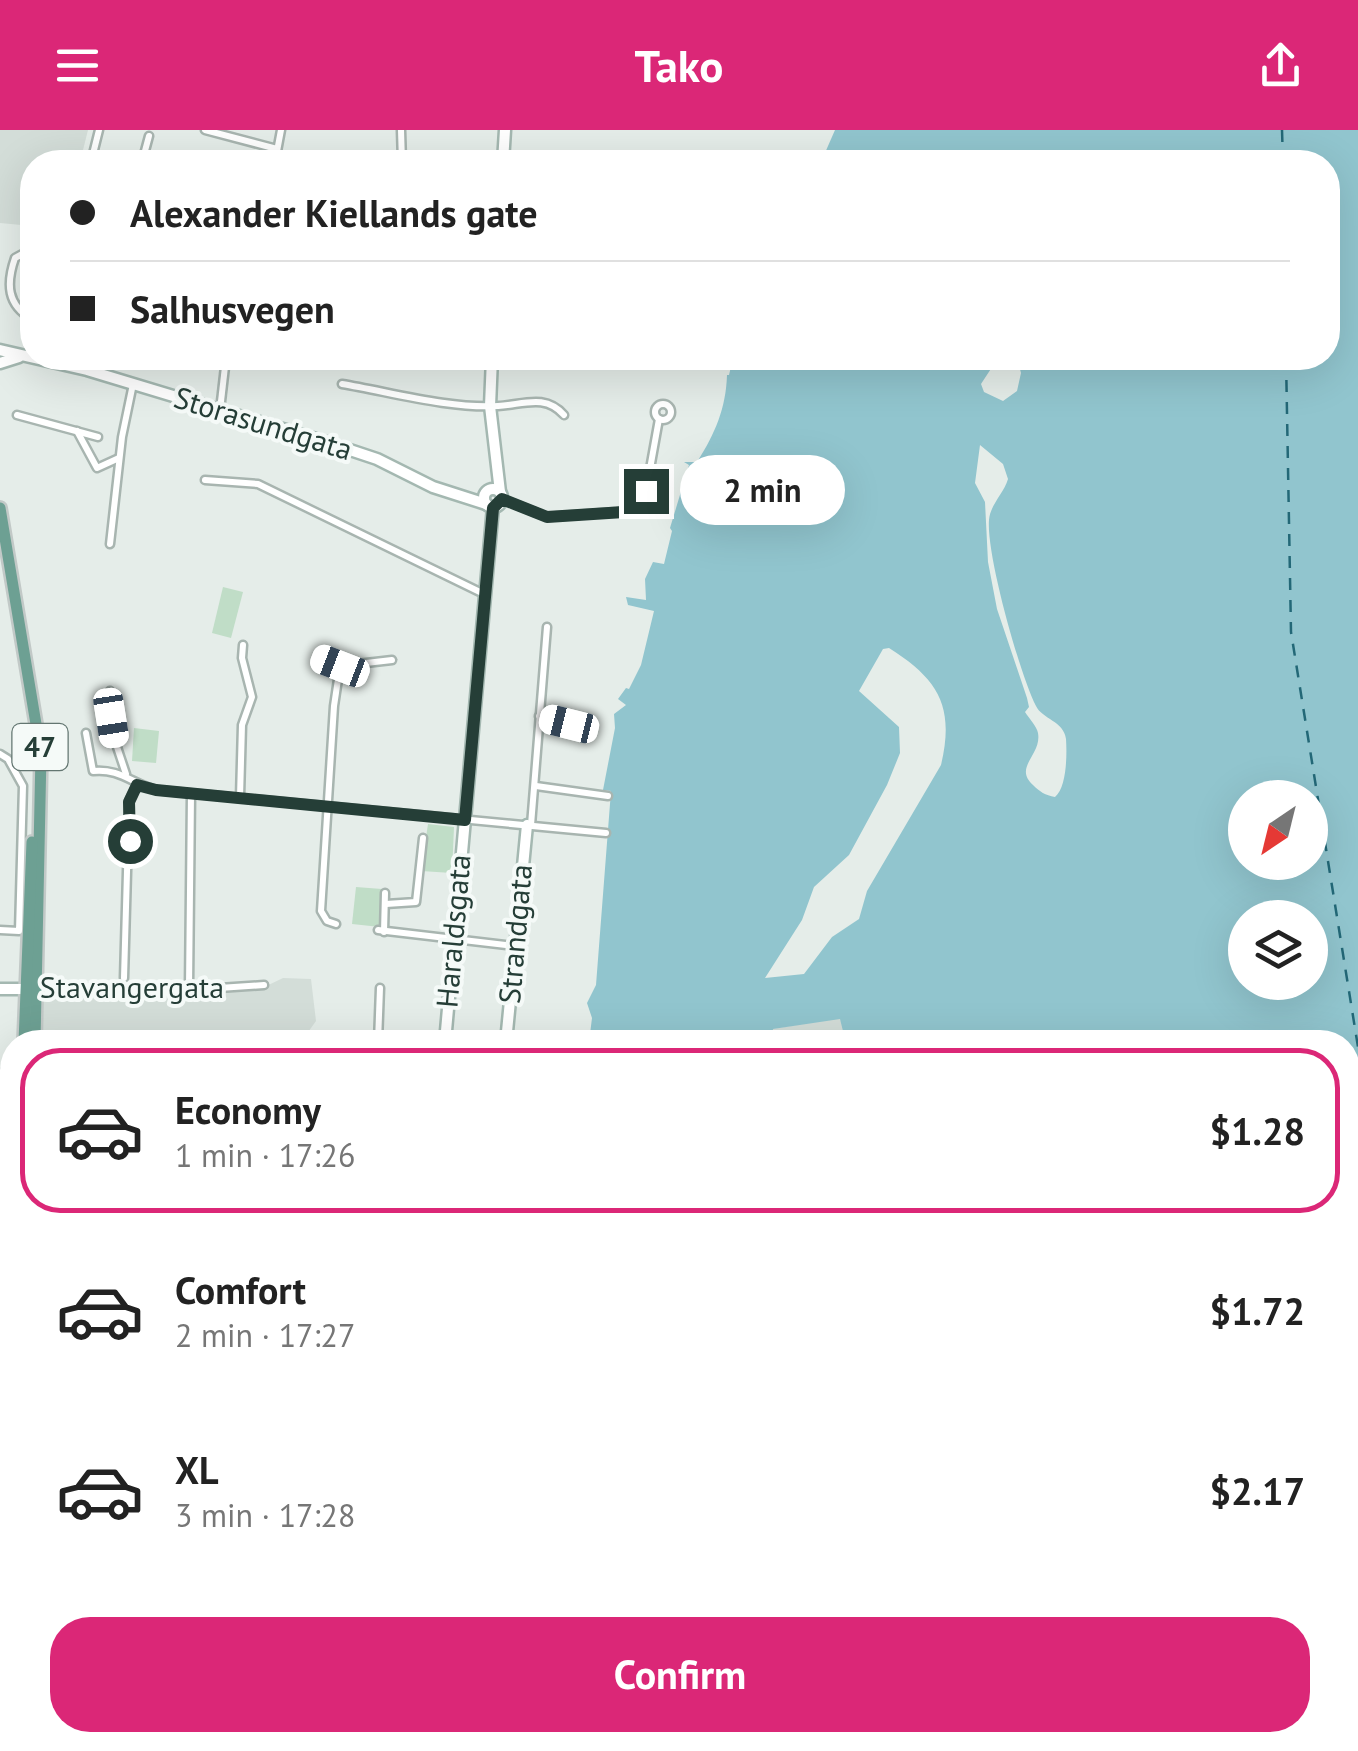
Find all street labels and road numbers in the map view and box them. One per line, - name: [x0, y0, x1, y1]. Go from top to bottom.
- street label: Storasundgata: [170, 377, 357, 468]
- road number: 47: [12, 724, 68, 770]
- street label: Haraldsgata: [426, 853, 479, 1009]
- street label: Strandgata: [489, 863, 540, 1005]
- street label: Stavangergata: [40, 967, 224, 1006]

